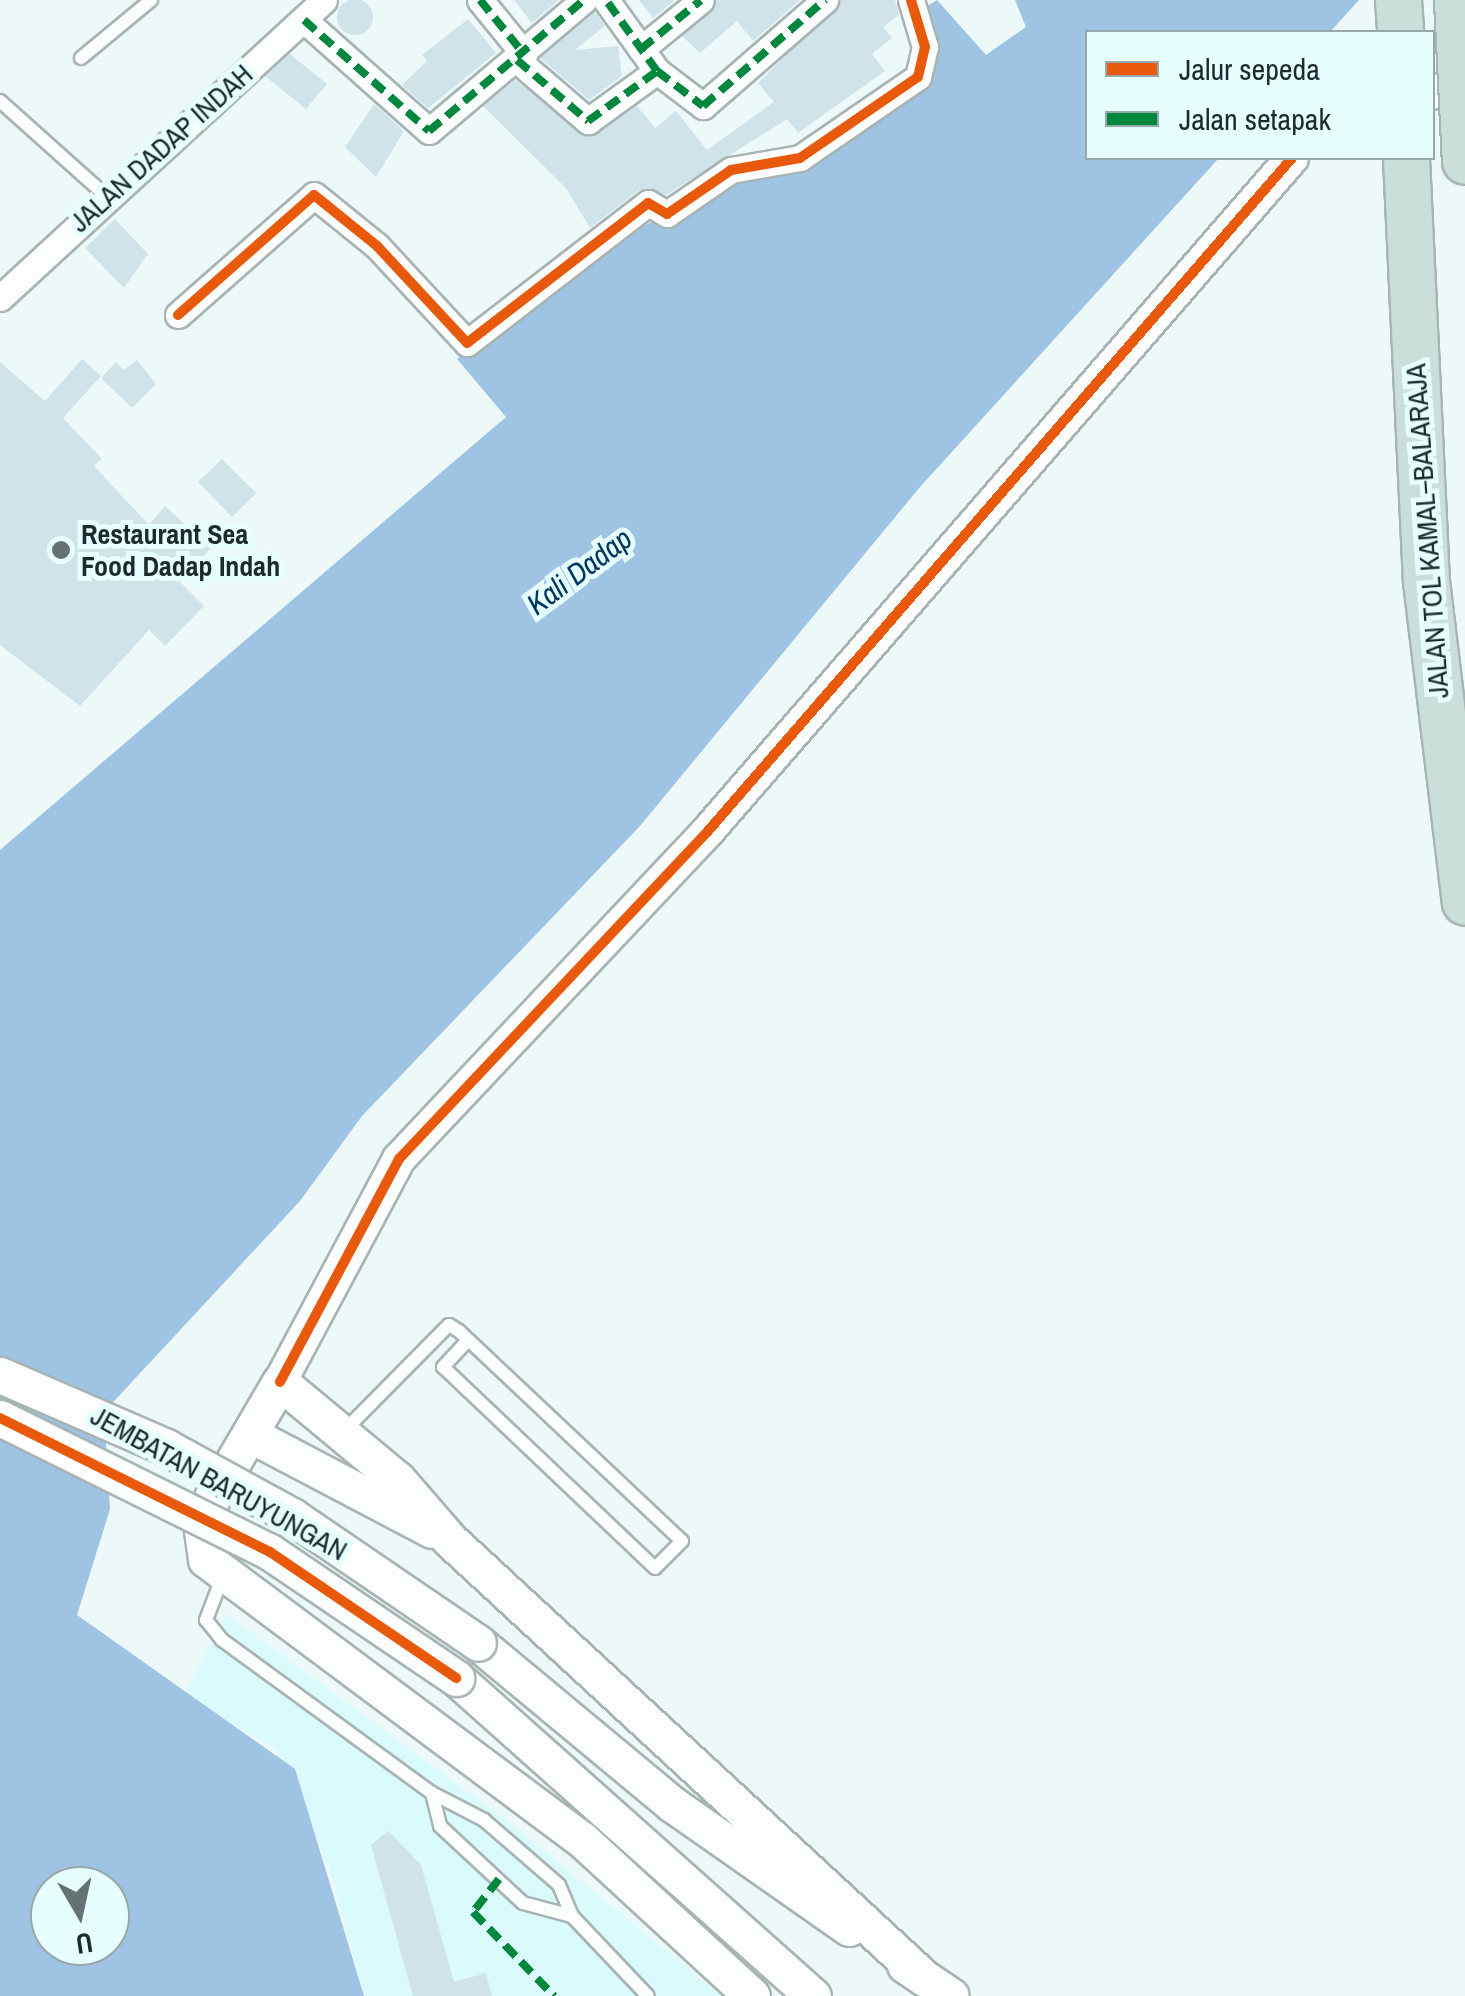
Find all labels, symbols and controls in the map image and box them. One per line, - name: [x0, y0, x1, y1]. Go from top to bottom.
- legend: [1085, 30, 1435, 160]
- text: Jalur sepeda: [1179, 49, 1320, 89]
- street label: JALAN DADAP INDAH: [63, 57, 259, 239]
- text: Jalan setapak: [1179, 99, 1331, 139]
- street label: JALAN TOL KAMAL–BALARAJA: [1399, 362, 1455, 700]
- place label: Restaurant Sea Food Dadap Indah: [81, 517, 280, 583]
- water label: Kali Dadap: [520, 520, 638, 622]
- marker: Restaurant Sea Food Dadap Indah: [50, 539, 72, 561]
- street label: JEMBATAN BARUYUNGAN: [85, 1399, 353, 1567]
- north arrow: [30, 1866, 130, 1966]
- text: U: [73, 1924, 96, 1964]

